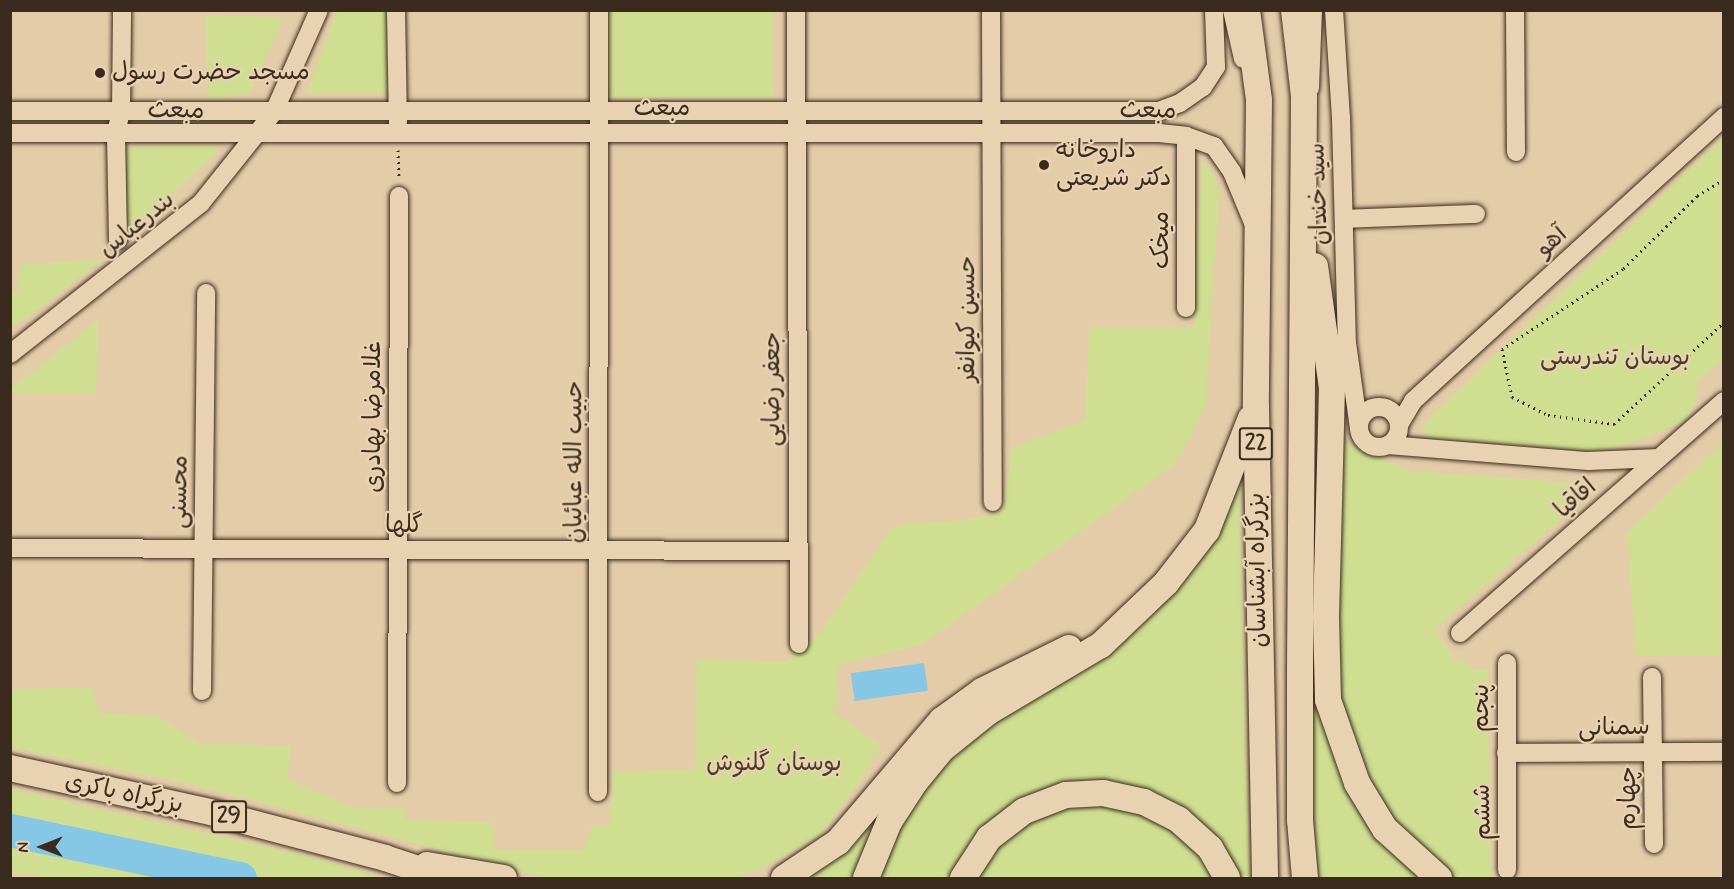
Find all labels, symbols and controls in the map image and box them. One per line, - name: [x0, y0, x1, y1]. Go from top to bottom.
- place label: مسجد حضرت رسول: [112, 59, 310, 87]
- marker: مسجد حضرت رسول: [93, 66, 107, 80]
- street label: مبعث: [634, 95, 690, 123]
- street label: مبعث: [147, 96, 205, 126]
- street label: مبعث: [1119, 96, 1177, 126]
- place label: داروخانه دکتر شریعتی: [1056, 137, 1171, 193]
- street label: سید خندان: [1303, 142, 1335, 246]
- marker: داروخانه دکتر شریعتی: [1037, 158, 1051, 172]
- street label: بندرعباس: [93, 186, 181, 264]
- street label: میخک: [1148, 211, 1176, 269]
- street label: آهو: [1530, 221, 1574, 263]
- street label: حسین کیوانفر: [954, 256, 982, 382]
- street label: جعفر رضایی: [759, 332, 787, 446]
- street label: غلامرضا بهادری: [360, 341, 388, 493]
- park label: بوستان تندرستی: [1540, 344, 1690, 372]
- street label: حبیب الله عبائیان: [561, 381, 589, 543]
- road number: 22: [1238, 425, 1274, 463]
- street label: محسنی: [165, 455, 195, 529]
- street label: اقاقیا: [1549, 473, 1603, 525]
- street label: بزرگراه آبشناسان: [1242, 492, 1274, 648]
- street label: گلها: [385, 512, 423, 540]
- street label: پنجم: [1468, 684, 1496, 732]
- street label: سمنانی: [1578, 713, 1650, 743]
- park label: بوستان گلنوش: [706, 750, 842, 778]
- street label: چهارم: [1615, 766, 1643, 830]
- street label: بزرگراه باکری: [62, 767, 186, 821]
- street label: ششم: [1468, 783, 1498, 841]
- road number: 29: [211, 798, 247, 836]
- north arrow: [12, 817, 72, 877]
- text: N: [13, 842, 34, 853]

